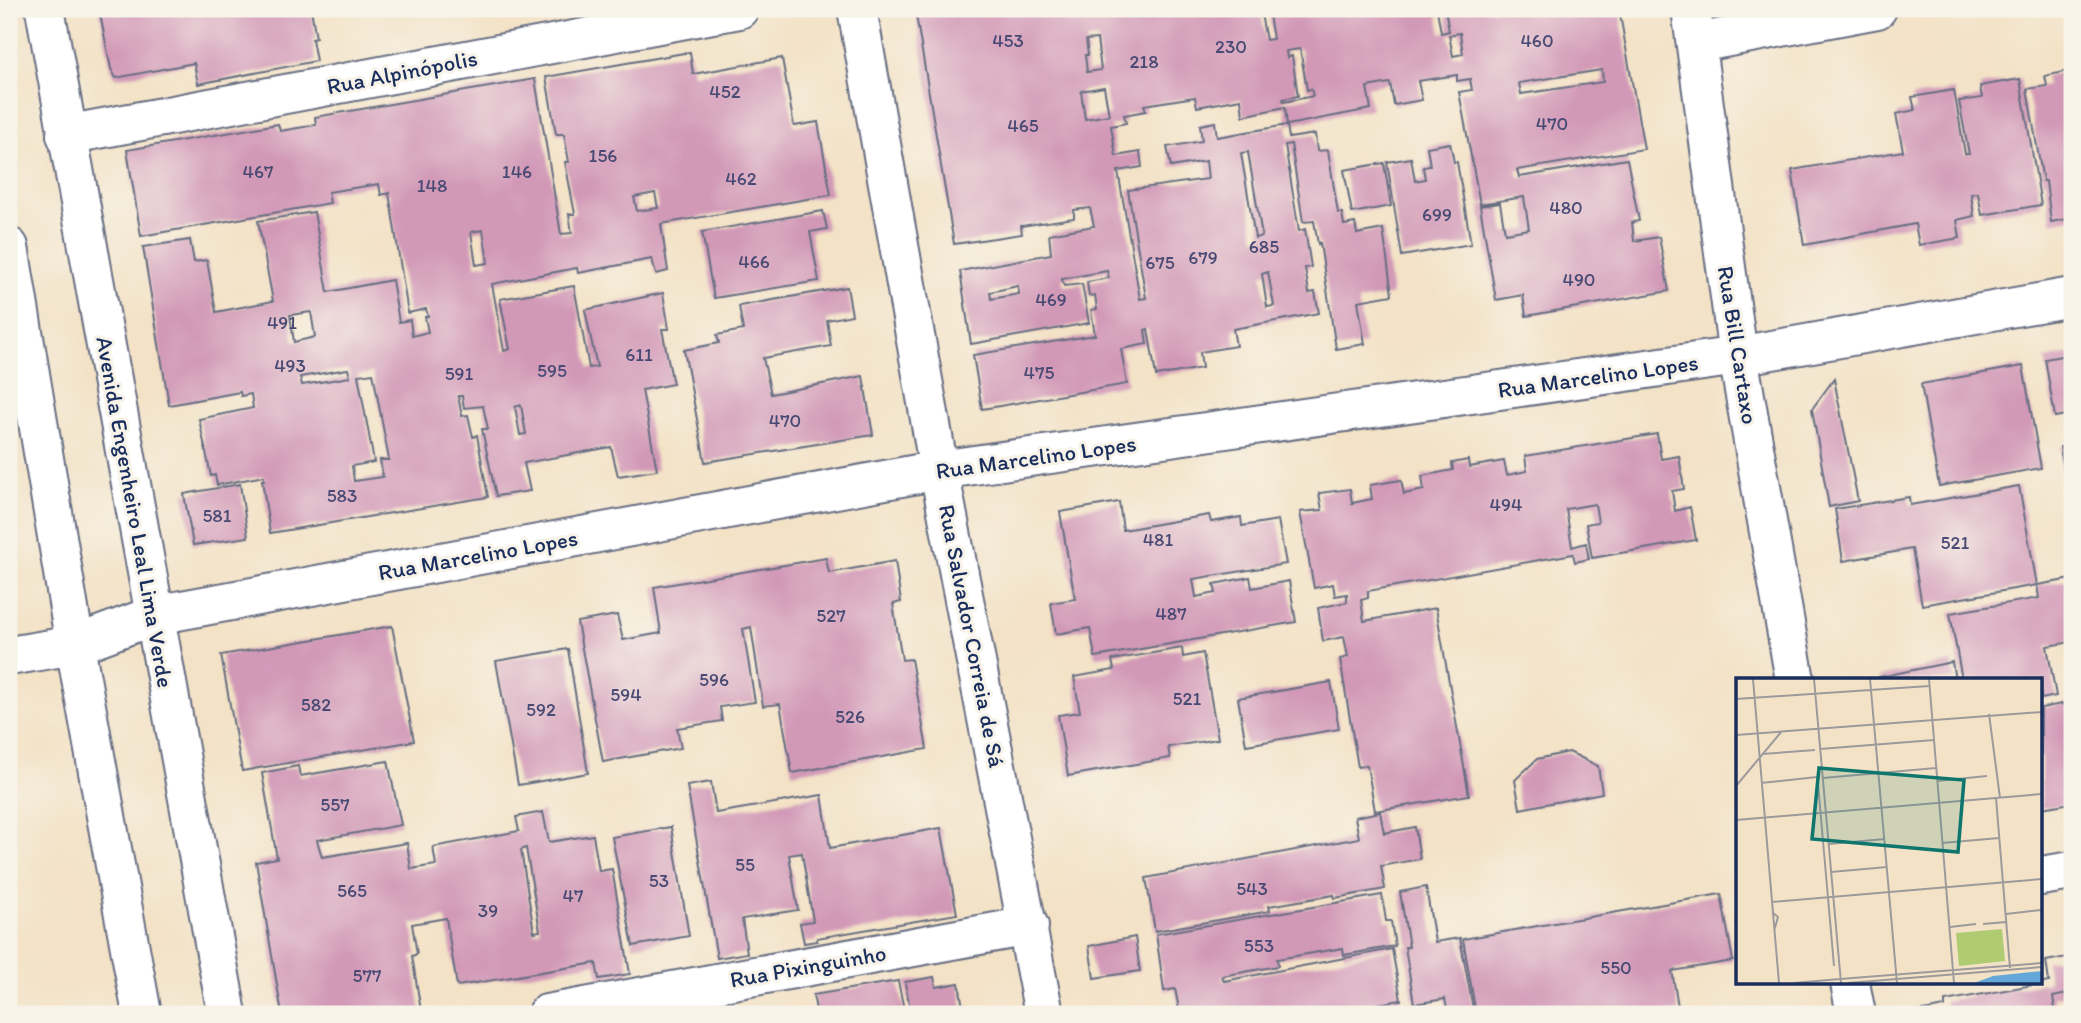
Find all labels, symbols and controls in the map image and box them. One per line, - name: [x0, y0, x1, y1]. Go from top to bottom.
- house number: 453: [992, 29, 1024, 52]
- house number: 460: [1520, 29, 1554, 52]
- house number: 230: [1215, 35, 1247, 58]
- street label: Rua Alpinópolis: [324, 44, 480, 100]
- house number: 218: [1129, 50, 1159, 73]
- house number: 452: [709, 80, 741, 103]
- house number: 470: [1536, 112, 1568, 135]
- house number: 465: [1007, 114, 1039, 137]
- house number: 156: [589, 144, 617, 167]
- house number: 467: [243, 160, 273, 183]
- house number: 146: [502, 160, 532, 183]
- house number: 462: [725, 167, 757, 190]
- house number: 148: [417, 174, 447, 197]
- house number: 480: [1549, 196, 1583, 219]
- house number: 699: [1422, 203, 1452, 226]
- house number: 685: [1249, 235, 1279, 258]
- house number: 679: [1188, 246, 1218, 269]
- house number: 466: [738, 250, 770, 273]
- house number: 675: [1145, 251, 1175, 274]
- street label: Rua Bill Cartaxo: [1712, 264, 1764, 426]
- house number: 490: [1562, 268, 1596, 291]
- house number: 469: [1035, 288, 1067, 311]
- house number: 491: [267, 311, 297, 334]
- street label: Avenida Engenheiro Leal Lima Verde: [90, 334, 180, 690]
- house number: 611: [625, 343, 653, 366]
- street label: Rua Marcelino Lopes: [1496, 348, 1700, 404]
- house number: 493: [274, 354, 306, 377]
- house number: 595: [537, 359, 567, 382]
- house number: 475: [1024, 361, 1054, 384]
- house number: 591: [445, 362, 474, 385]
- house number: 470: [769, 409, 801, 432]
- street label: Rua Marcelino Lopes: [934, 429, 1138, 485]
- house number: 583: [327, 484, 357, 507]
- house number: 494: [1490, 493, 1522, 516]
- street label: Rua Salvador Correia de Sá: [933, 502, 1011, 770]
- house number: 581: [202, 504, 232, 527]
- street label: Rua Marcelino Lopes: [376, 524, 580, 586]
- house number: 481: [1143, 528, 1174, 551]
- house number: 521: [1941, 531, 1970, 554]
- house number: 487: [1155, 602, 1187, 625]
- house number: 527: [816, 604, 846, 627]
- house number: 596: [699, 668, 729, 691]
- inset map: [1736, 678, 2042, 984]
- house number: 594: [610, 683, 642, 706]
- house number: 521: [1173, 687, 1202, 710]
- house number: 582: [301, 693, 331, 716]
- house number: 592: [526, 698, 556, 721]
- house number: 526: [835, 705, 865, 728]
- house number: 557: [320, 793, 350, 816]
- house number: 55: [735, 853, 755, 876]
- house number: 53: [649, 869, 669, 892]
- house number: 543: [1236, 877, 1268, 900]
- house number: 565: [337, 879, 367, 902]
- house number: 47: [563, 884, 583, 907]
- house number: 39: [478, 899, 498, 922]
- house number: 553: [1244, 934, 1274, 957]
- street label: Rua Pixinguinho: [728, 938, 888, 994]
- house number: 550: [1600, 956, 1632, 979]
- house number: 577: [353, 964, 381, 987]

